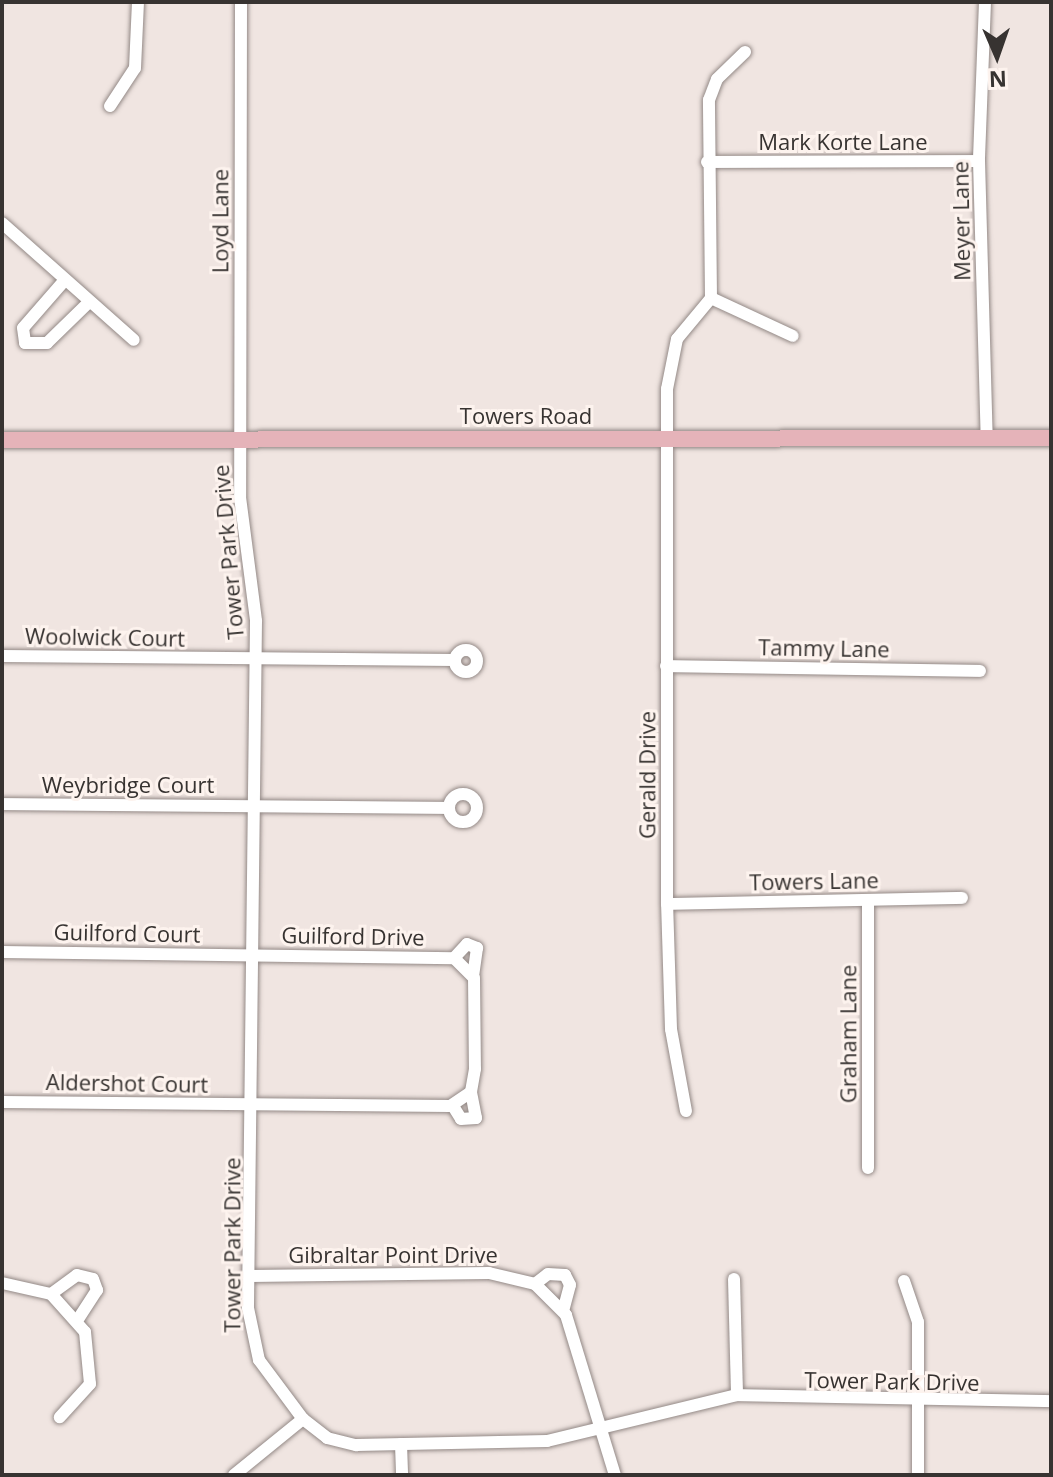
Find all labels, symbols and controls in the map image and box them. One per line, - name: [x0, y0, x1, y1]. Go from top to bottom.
- north arrow: [957, 16, 1037, 96]
- text: N: [988, 65, 1007, 95]
- street label: Mark Korte Lane: [758, 129, 928, 155]
- street label: Meyer Lane: [947, 161, 975, 281]
- street label: Loyd Lane: [207, 169, 233, 273]
- street label: Towers Road: [460, 403, 592, 429]
- street label: Tower Park Drive: [207, 464, 249, 640]
- street label: Woolwick Court: [25, 622, 185, 652]
- street label: Tammy Lane: [758, 634, 890, 662]
- street label: Gerald Drive: [634, 711, 660, 839]
- street label: Weybridge Court: [42, 772, 214, 798]
- street label: Towers Lane: [749, 867, 879, 895]
- street label: Guilford Court: [53, 919, 201, 947]
- street label: Guilford Drive: [281, 922, 425, 950]
- street label: Graham Lane: [835, 965, 861, 1103]
- street label: Aldershot Court: [46, 1068, 208, 1098]
- street label: Tower Park Drive: [219, 1157, 245, 1333]
- street label: Gibraltar Point Drive: [288, 1242, 498, 1268]
- street label: Tower Park Drive: [804, 1366, 980, 1396]

